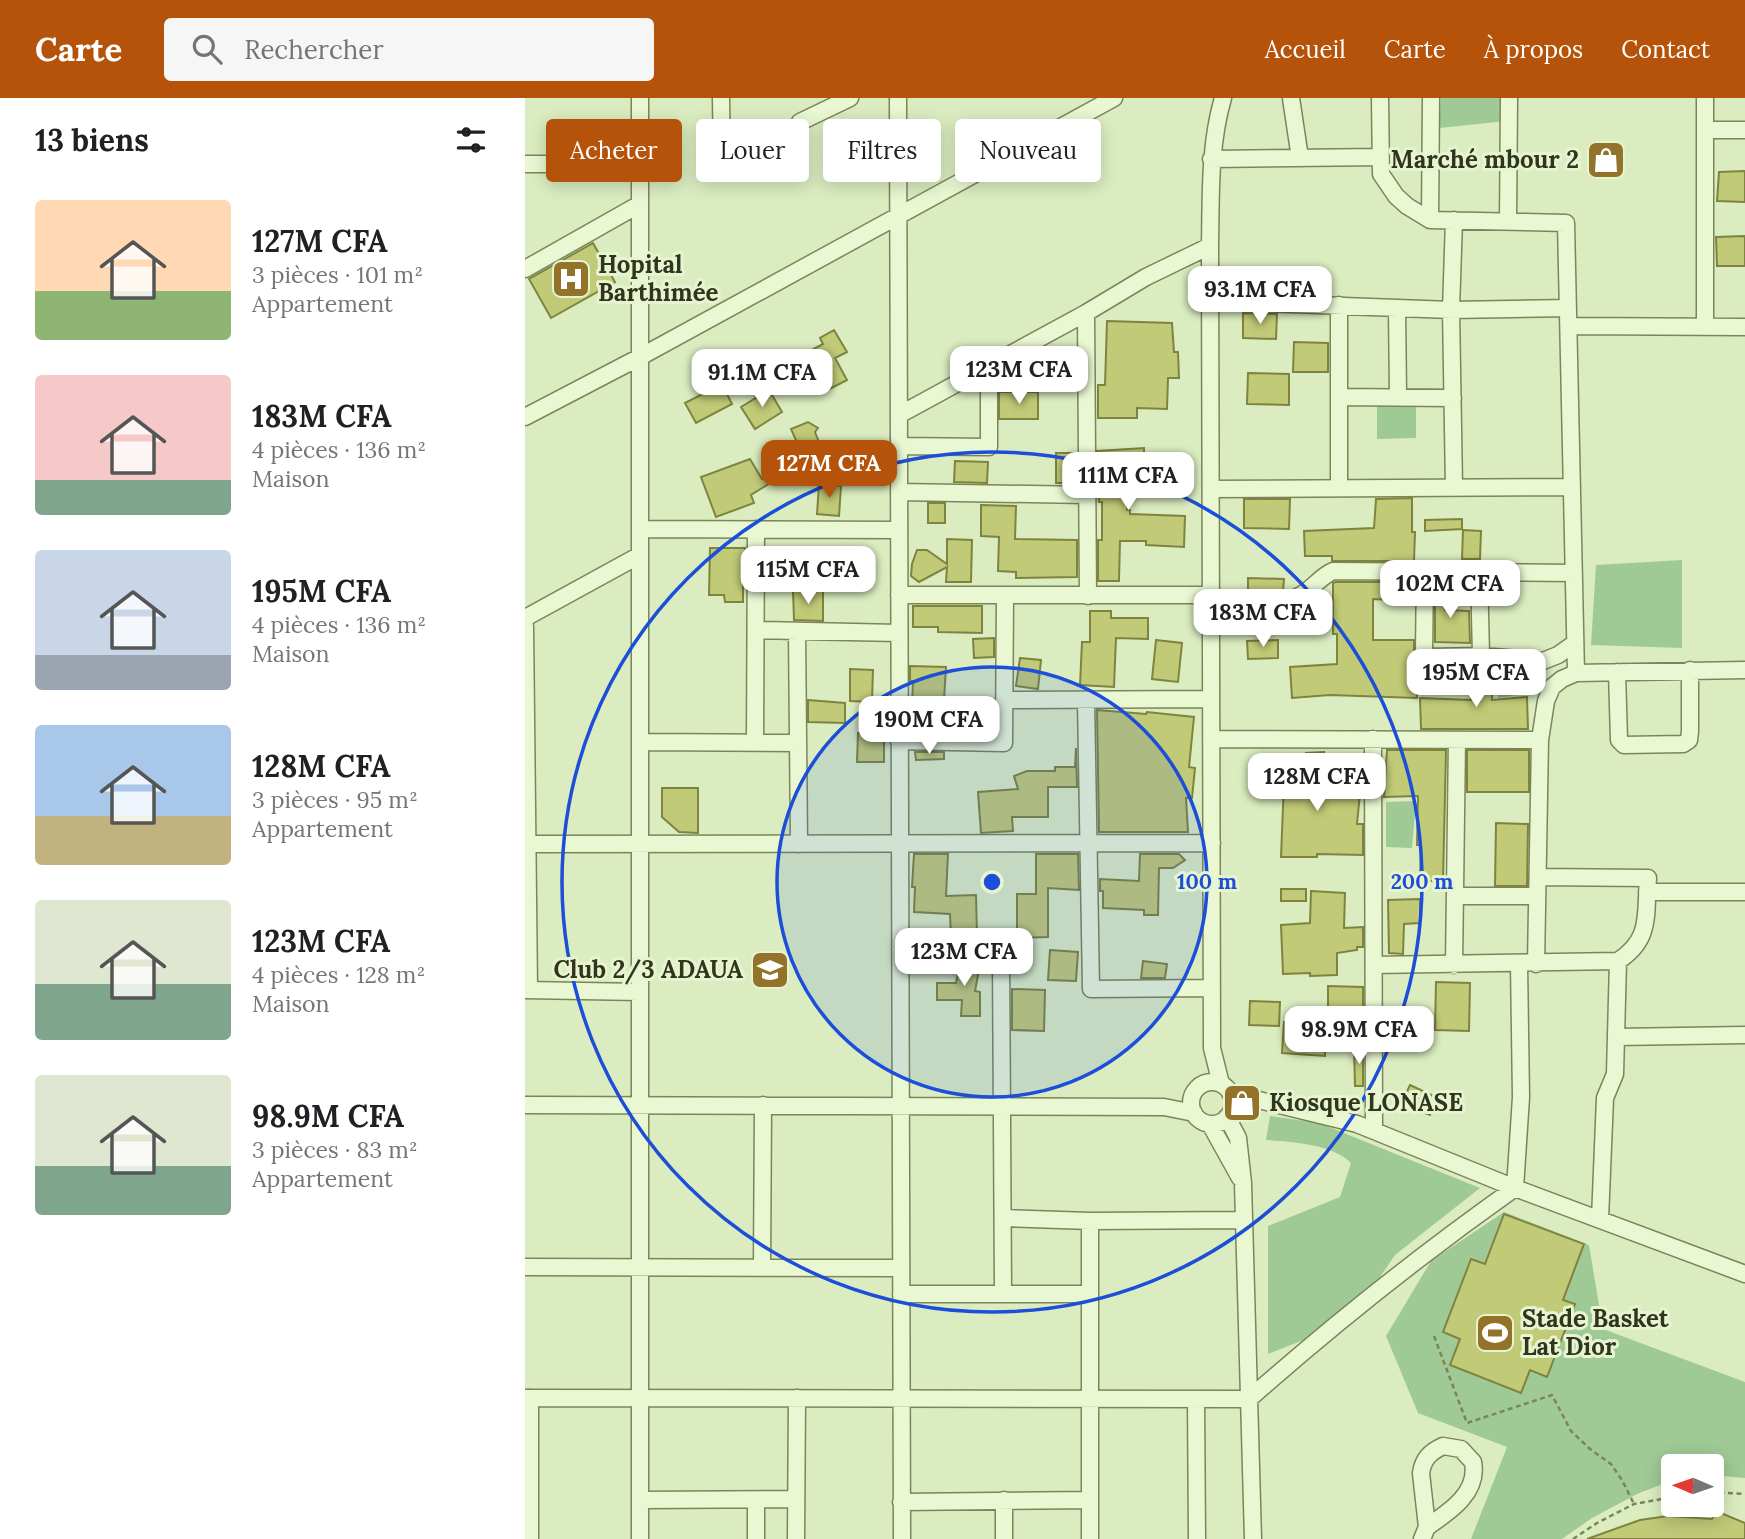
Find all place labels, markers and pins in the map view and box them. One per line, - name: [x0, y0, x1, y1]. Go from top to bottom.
- shop icon: Marché mbour 2: [1585, 139, 1627, 181]
- place label: Marché mbour 2: [1391, 144, 1579, 175]
- place label: Hopital Barthimée: [598, 249, 719, 308]
- hospital icon: Hopital Barthimée: [550, 258, 592, 300]
- pin: 93.1M CFA: [1180, 266, 1340, 326]
- pin: 123M CFA: [947, 346, 1091, 406]
- pin: 91.1M CFA: [682, 350, 842, 409]
- pin: 127M CFA: [757, 440, 901, 500]
- pin: 111M CFA: [1056, 452, 1200, 512]
- pin: 115M CFA: [736, 546, 880, 606]
- pin: 102M CFA: [1378, 560, 1522, 620]
- pin: 183M CFA: [1191, 589, 1335, 649]
- pin: 195M CFA: [1404, 650, 1548, 709]
- pin: 190M CFA: [857, 696, 1001, 756]
- pin: 128M CFA: [1245, 754, 1389, 813]
- centre of rings: [980, 870, 1004, 894]
- pin: 123M CFA: [892, 928, 1036, 988]
- school or university icon: Club 2/3 ADAUA: [749, 949, 791, 991]
- place label: Club 2/3 ADAUA: [554, 954, 743, 985]
- pin: 98.9M CFA: [1279, 1006, 1439, 1066]
- shop icon: Kiosque LONASE: [1221, 1082, 1263, 1124]
- place label: Kiosque LONASE: [1269, 1087, 1463, 1118]
- place label: Stade Basket Lat Dior: [1522, 1303, 1670, 1362]
- sports icon: Stade Basket Lat Dior: [1474, 1312, 1516, 1354]

